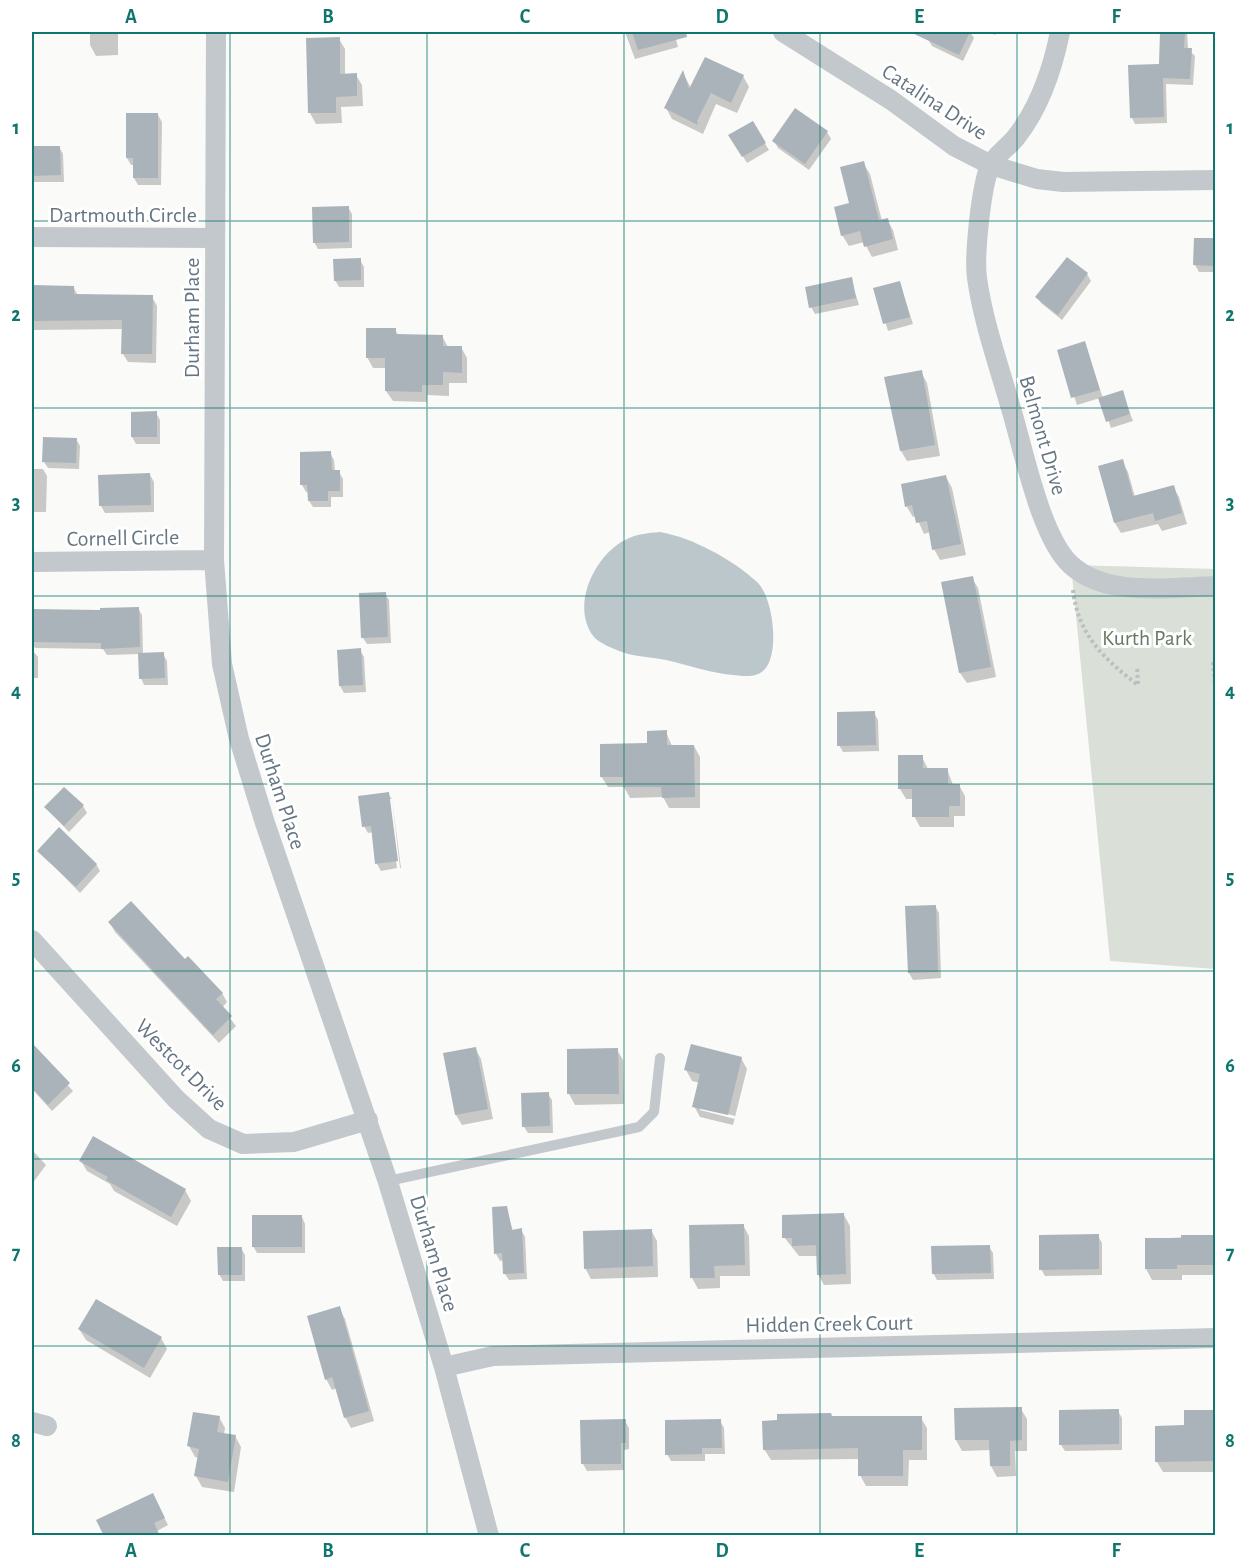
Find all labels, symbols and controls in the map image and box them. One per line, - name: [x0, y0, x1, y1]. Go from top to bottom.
- text: A: [125, 7, 137, 27]
- text: B: [322, 7, 334, 27]
- text: C: [520, 7, 531, 27]
- text: D: [715, 7, 729, 27]
- text: E: [914, 7, 924, 27]
- text: F: [1111, 7, 1121, 27]
- street label: Catalina Drive: [878, 60, 991, 144]
- text: 1: [12, 118, 20, 138]
- text: 1: [1226, 118, 1234, 138]
- street label: Dartmouth Circle: [49, 204, 197, 226]
- street label: Durham Place: [181, 258, 203, 378]
- text: 2: [11, 305, 21, 325]
- text: 2: [1225, 305, 1235, 325]
- street label: Belmont Drive: [1015, 373, 1071, 497]
- text: 3: [12, 493, 20, 513]
- text: 3: [1226, 493, 1234, 513]
- street label: Cornell Circle: [67, 526, 179, 550]
- park label: Kurth Park: [1102, 627, 1192, 649]
- text: 4: [11, 681, 21, 701]
- text: 4: [1225, 681, 1235, 701]
- street label: Durham Place: [251, 731, 309, 852]
- text: 5: [12, 868, 20, 888]
- text: 5: [1226, 868, 1234, 888]
- street label: Westcot Drive: [131, 1015, 231, 1115]
- text: 6: [11, 1056, 21, 1076]
- text: 6: [1225, 1056, 1235, 1076]
- street label: Durham Place: [406, 1192, 462, 1314]
- text: 7: [12, 1243, 21, 1263]
- text: 7: [1226, 1243, 1235, 1263]
- street label: Hidden Creek Court: [745, 1312, 913, 1336]
- text: 8: [11, 1431, 21, 1451]
- text: 8: [1225, 1431, 1235, 1451]
- text: A: [125, 1541, 137, 1561]
- text: B: [322, 1541, 334, 1561]
- text: C: [520, 1541, 531, 1561]
- text: D: [715, 1541, 729, 1561]
- text: E: [914, 1541, 924, 1561]
- text: F: [1111, 1541, 1121, 1561]

